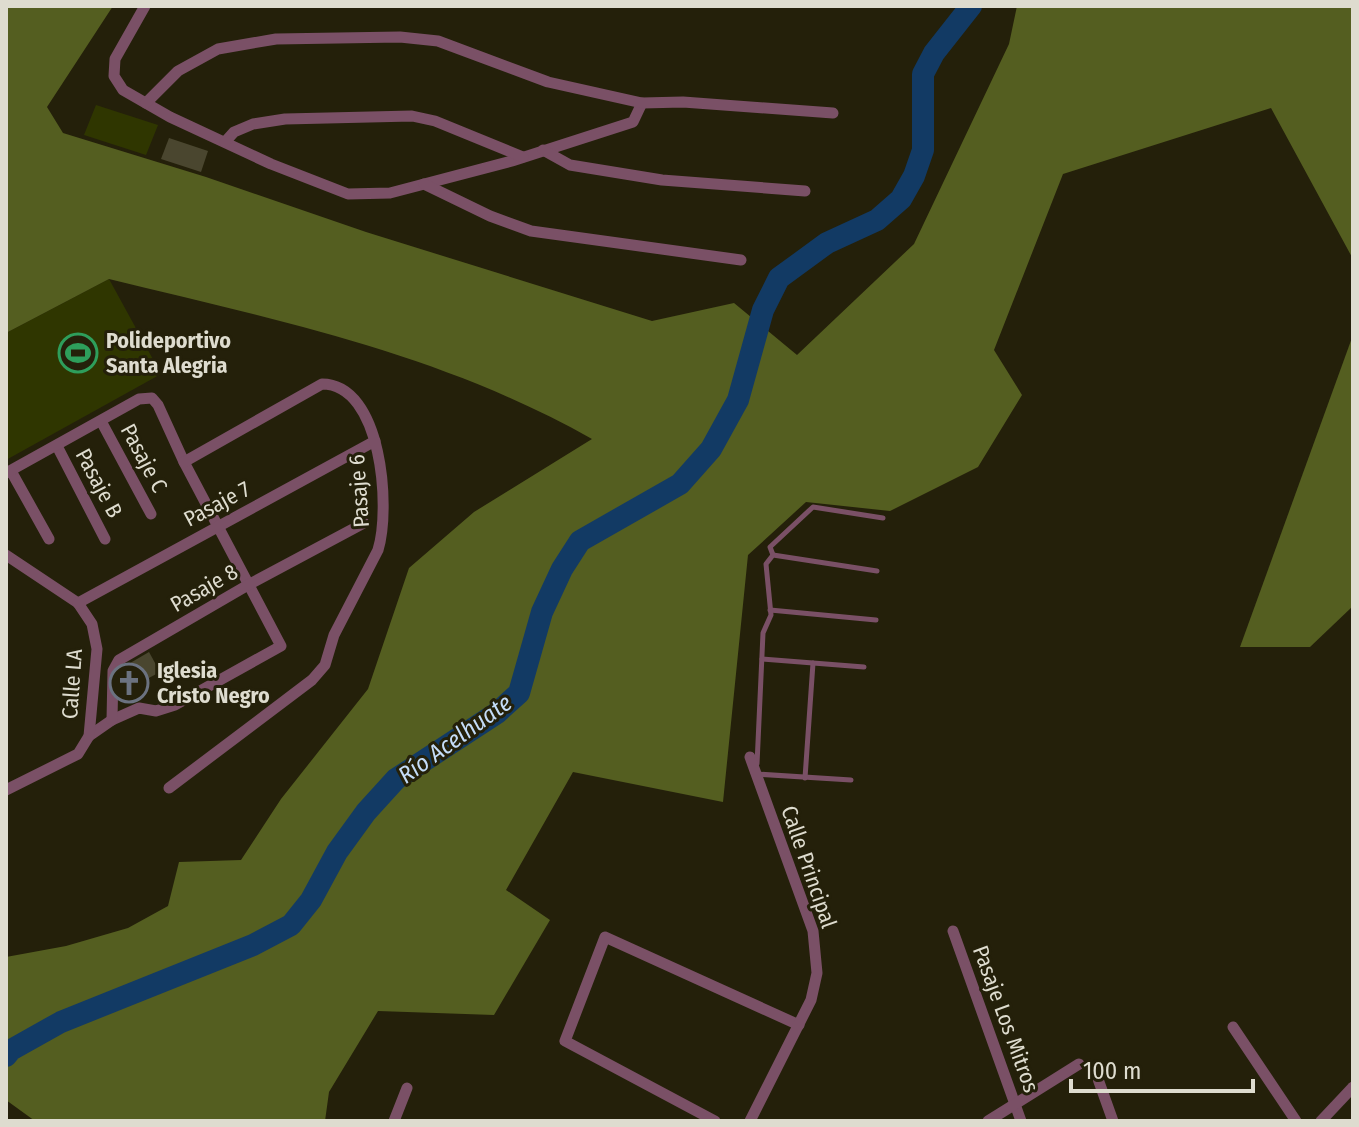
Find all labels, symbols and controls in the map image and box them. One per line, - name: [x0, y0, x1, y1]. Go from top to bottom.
- place label: Polideportivo Santa Alegria: [106, 327, 231, 379]
- sports icon: Polideportivo Santa Alegria: [57, 332, 99, 374]
- street label: Pasaje C: [115, 419, 173, 497]
- street label: Pasaje B: [70, 444, 128, 522]
- street label: Pasaje 6: [343, 453, 375, 529]
- street label: Pasaje 7: [179, 475, 255, 533]
- street label: Pasaje 8: [165, 558, 243, 618]
- street label: Calle LA: [56, 648, 88, 720]
- place label: Iglesia Cristo Negro: [157, 657, 270, 709]
- church icon: Iglesia Cristo Negro: [108, 662, 150, 704]
- water label: Río Acelhuate: [393, 689, 517, 789]
- street label: Calle Principal: [775, 802, 843, 932]
- street label: Pasaje Los Mitros: [967, 942, 1045, 1096]
- scale bar: [1071, 1043, 1253, 1093]
- text: 100 m: [1083, 1057, 1141, 1085]

